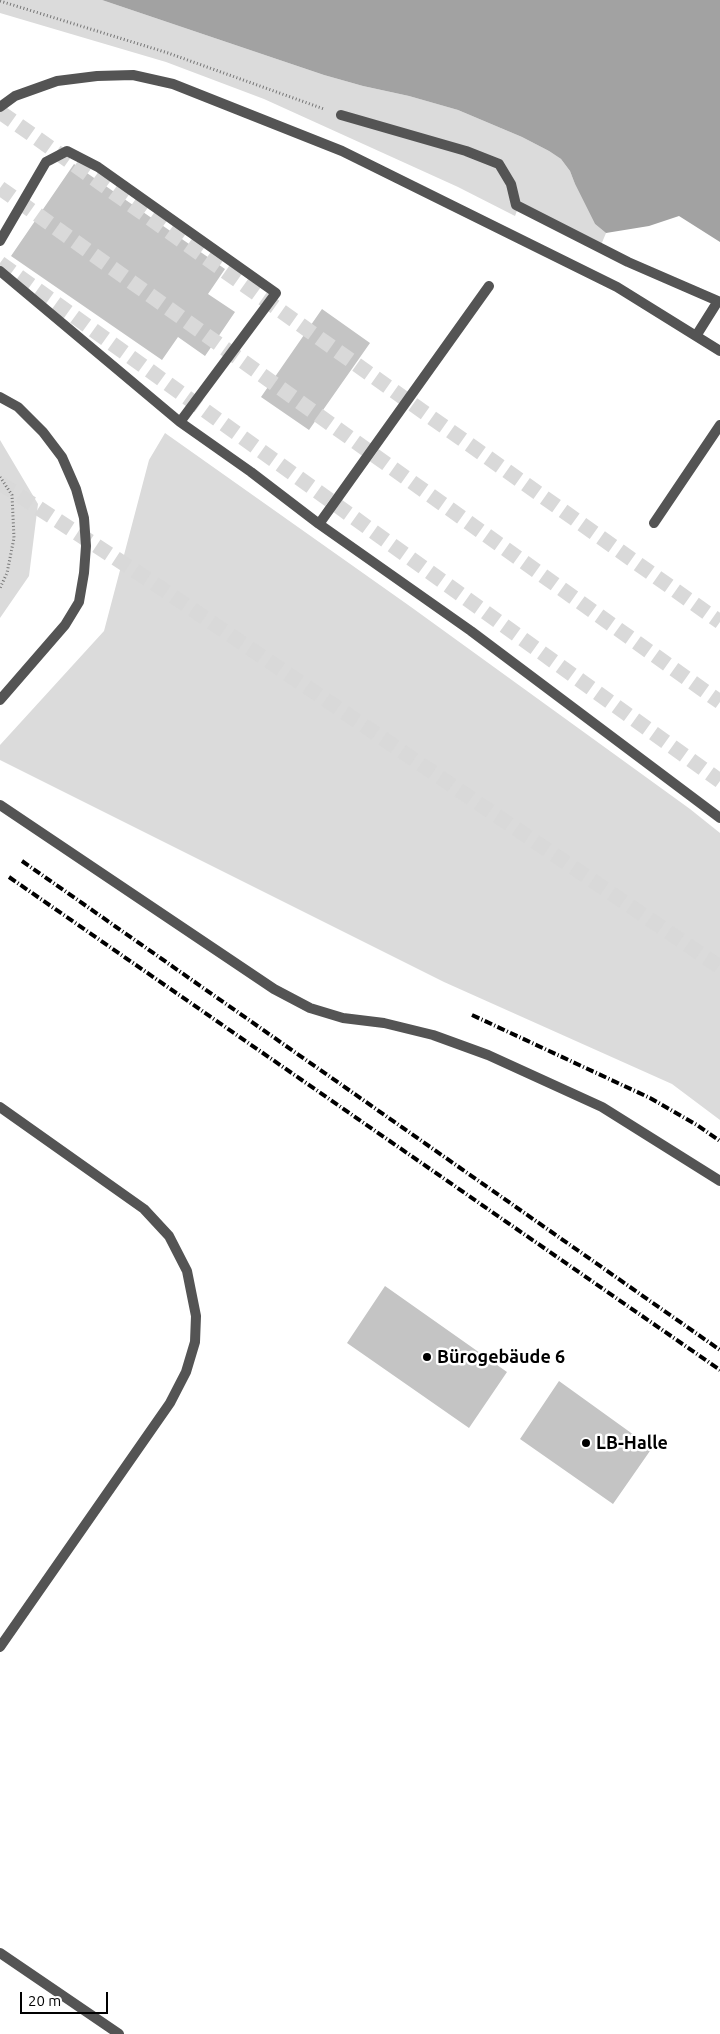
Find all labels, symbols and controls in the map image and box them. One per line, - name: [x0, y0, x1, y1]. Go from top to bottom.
- place label: Bürogebäude 6: [437, 1346, 565, 1368]
- marker: Bürogebäude 6: [421, 1351, 433, 1363]
- place label: LB-Halle: [596, 1432, 668, 1454]
- marker: LB-Halle: [580, 1437, 592, 1449]
- scale bar: [22, 1982, 110, 2014]
- text: 20 m: [28, 1992, 61, 2009]

